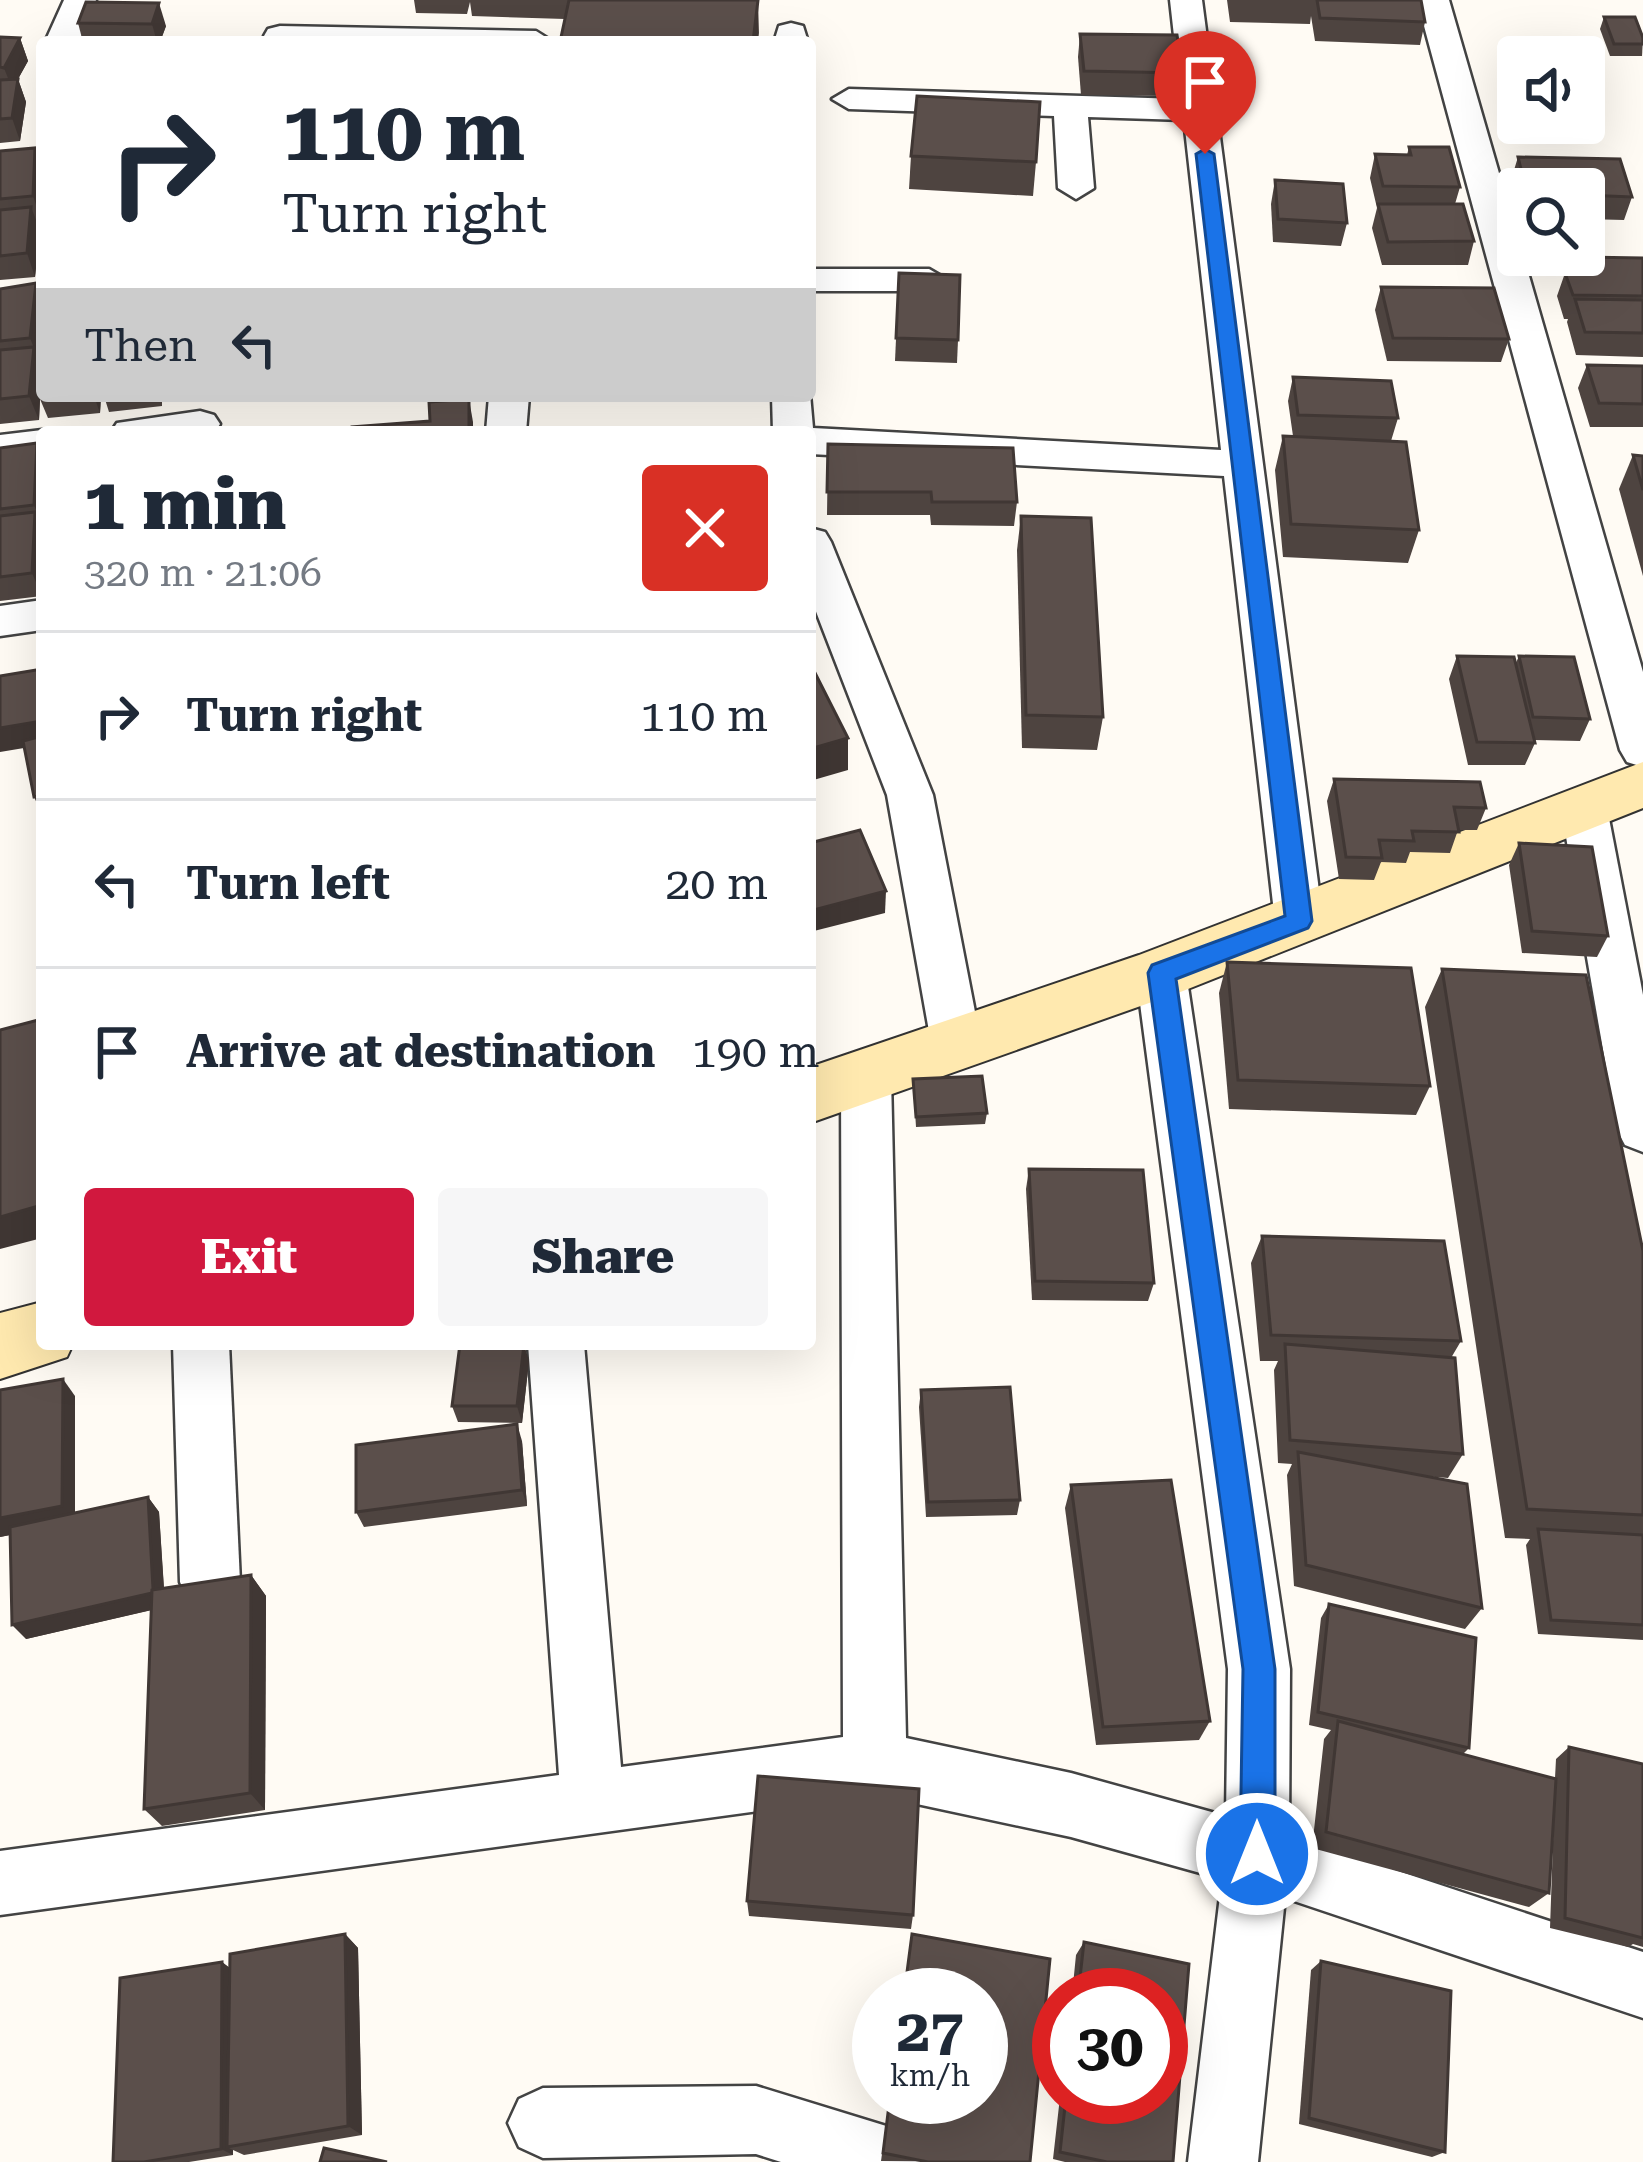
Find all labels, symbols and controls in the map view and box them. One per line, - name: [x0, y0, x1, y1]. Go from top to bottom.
- pin: [1154, 31, 1256, 154]
- map controls: [1497, 36, 1605, 276]
- button: sound: [1497, 36, 1605, 144]
- icon: arrive: [1172, 49, 1238, 115]
- text: 110 m: [282, 82, 525, 180]
- icon: right: [84, 84, 240, 240]
- button: search: [1497, 168, 1605, 276]
- text: Turn right: [282, 182, 547, 245]
- icon: left: [221, 312, 287, 378]
- text: Then: [84, 319, 197, 372]
- text: 1 min: [84, 462, 286, 547]
- button: close: [642, 465, 768, 591]
- text: 320 m · 21:06: [84, 550, 322, 596]
- icon: right: [84, 683, 150, 749]
- text: Turn right: [186, 689, 422, 742]
- text: 110 m: [640, 689, 768, 742]
- icon: left: [84, 851, 150, 917]
- text: Turn left: [186, 857, 390, 910]
- text: 20 m: [665, 857, 768, 910]
- icon: arrive: [84, 1019, 150, 1085]
- text: Arrive at destination: [186, 1025, 655, 1078]
- text: 190 m: [691, 1025, 819, 1078]
- button: Exit: [84, 1188, 414, 1326]
- button: Share: [438, 1188, 768, 1326]
- position arrow: [1194, 1791, 1320, 1917]
- speed limit sign: 30: [1032, 1968, 1188, 2124]
- text: 27: [896, 1995, 964, 2066]
- text: km/h: [890, 2058, 970, 2093]

